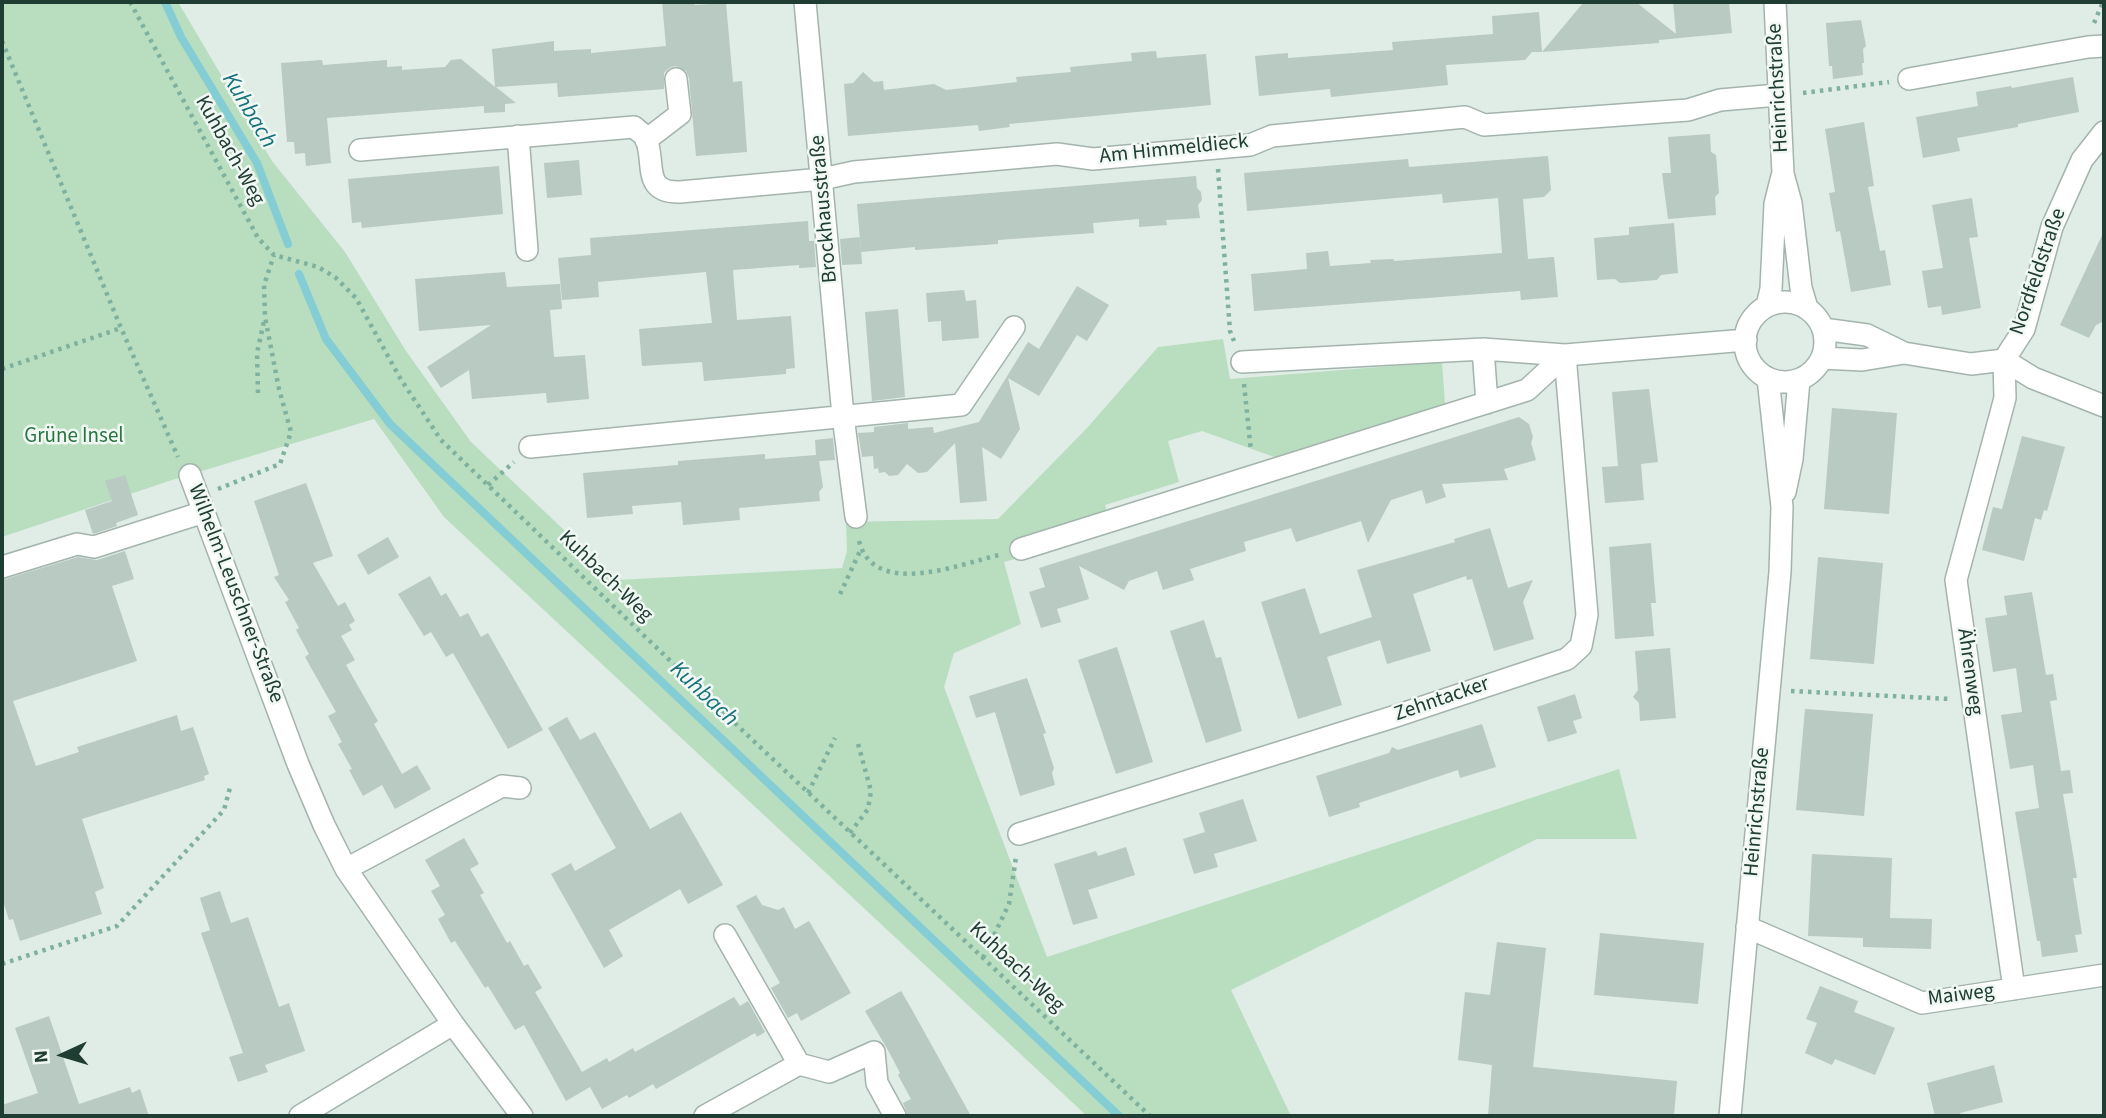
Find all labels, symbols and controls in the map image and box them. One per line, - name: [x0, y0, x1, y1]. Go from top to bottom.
- street label: Heinrichstraße: [1763, 23, 1795, 153]
- water label: Kuhbach: [215, 68, 281, 154]
- street label: Kuhbach-Weg: [189, 92, 269, 210]
- street label: Am Himmeldieck: [1098, 130, 1250, 170]
- street label: Brockhausstraße: [806, 134, 844, 284]
- street label: Nordfeldstraße: [2006, 205, 2072, 339]
- park label: Grüne Insel: [24, 424, 124, 450]
- street label: Wilhelm-Leuschner-Straße: [182, 481, 288, 707]
- street label: Kuhbach-Weg: [553, 526, 657, 628]
- street label: Ährenweg: [1950, 627, 1988, 717]
- water label: Kuhbach: [663, 657, 743, 733]
- street label: Zehntacker: [1391, 672, 1493, 728]
- street label: Heinrichstraße: [1740, 746, 1776, 878]
- street label: Kuhbach-Weg: [963, 917, 1069, 1019]
- street label: Maiweg: [1926, 979, 1996, 1013]
- north arrow: [28, 1020, 98, 1090]
- text: N: [28, 1049, 55, 1064]

